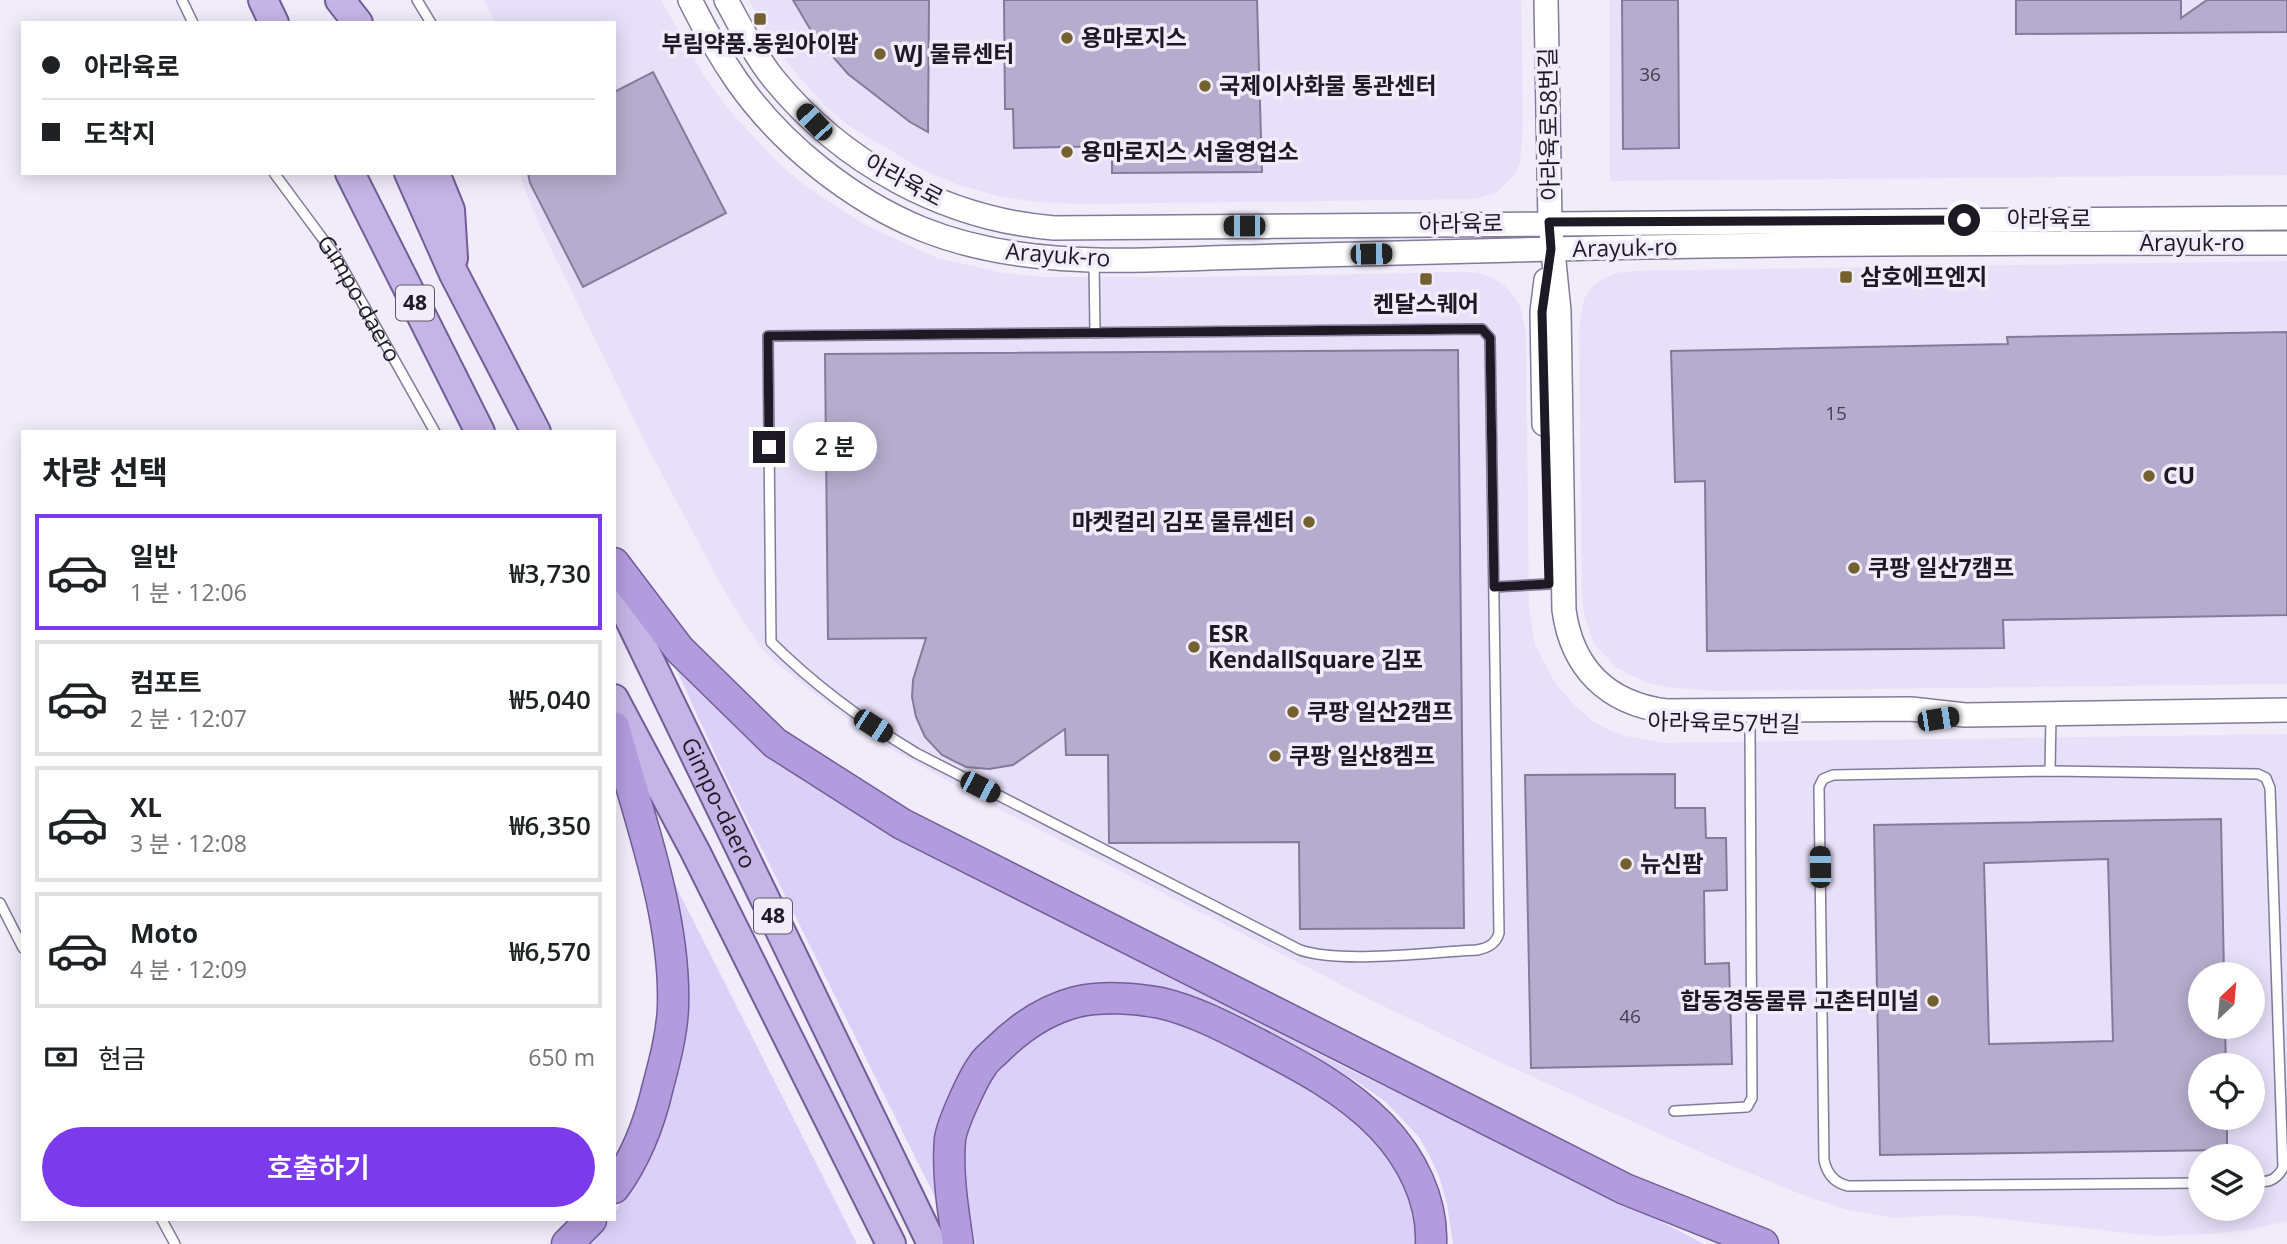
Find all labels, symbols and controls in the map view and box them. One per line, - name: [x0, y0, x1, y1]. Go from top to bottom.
- marker: 부림약품.동원아이팜: [752, 11, 768, 27]
- place label: 용마로지스: [1081, 21, 1187, 53]
- place label: 부림약품.동원아이팜: [662, 27, 859, 59]
- marker: 용마로지스: [1059, 30, 1075, 46]
- place label: WJ 물류센터: [894, 37, 1014, 69]
- marker: WJ 물류센터: [872, 46, 888, 62]
- street label: 아라육로58번길: [1531, 47, 1565, 201]
- text: 아라육로: [84, 48, 180, 84]
- house number: 36: [1639, 61, 1661, 87]
- place label: 국제이사화물 통관센터: [1219, 69, 1437, 101]
- marker: 국제이사화물 통관센터: [1197, 78, 1213, 94]
- car: [792, 99, 837, 145]
- text: 도착지: [84, 115, 156, 151]
- place label: 용마로지스 서울영업소: [1081, 135, 1299, 167]
- marker: 용마로지스 서울영업소: [1059, 144, 1075, 160]
- street label: 아라육로: [860, 145, 949, 213]
- street label: 아라육로: [2007, 202, 2091, 234]
- route start: [1948, 204, 1980, 236]
- street label: 아라육로: [1418, 206, 1504, 240]
- car: [1224, 216, 1266, 237]
- street label: Arayuk-ro: [2139, 226, 2245, 258]
- street label: Gimpo-daero: [310, 228, 409, 368]
- street label: Arayuk-ro: [1572, 230, 1678, 264]
- street label: Arayuk-ro: [1005, 234, 1112, 274]
- car: [1350, 243, 1393, 265]
- place label: 삼호에프엔지: [1860, 260, 1987, 292]
- marker: 삼호에프엔지: [1838, 269, 1854, 285]
- marker: 켄달스퀘어: [1418, 271, 1434, 287]
- road number: 48: [396, 286, 434, 320]
- place label: 켄달스퀘어: [1373, 287, 1479, 319]
- house number: 15: [1825, 400, 1847, 426]
- callout: 2 분: [794, 422, 878, 472]
- text: 2 분: [815, 430, 855, 462]
- route end: [753, 431, 785, 463]
- text: 차량 선택: [42, 450, 168, 493]
- place label: CU: [2163, 459, 2195, 491]
- marker: CU: [2141, 468, 2157, 484]
- place label: 마켓컬리 김포 물류센터: [1071, 505, 1295, 537]
- marker: 마켓컬리 김포 물류센터: [1301, 514, 1317, 530]
- text: 일반: [130, 538, 178, 574]
- icon: car: [46, 541, 109, 604]
- place label: 쿠팡 일산7캠프: [1868, 551, 2014, 583]
- text: ₩3,730: [509, 555, 591, 591]
- marker: 쿠팡 일산7캠프: [1846, 560, 1862, 576]
- text: 1 분 · 12:06: [130, 576, 247, 608]
- place label: ESR KendallSquare 김포: [1208, 617, 1423, 675]
- marker: ESR KendallSquare 김포: [1186, 639, 1202, 655]
- text: 컴포트: [130, 664, 202, 700]
- icon: car: [46, 667, 109, 730]
- text: ₩5,040: [509, 681, 591, 717]
- place label: 쿠팡 일산2캠프: [1307, 695, 1453, 727]
- text: 2 분 · 12:07: [130, 702, 247, 734]
- marker: 쿠팡 일산2캠프: [1285, 704, 1301, 720]
- street label: 아라육로57번길: [1647, 705, 1801, 739]
- car: [1916, 705, 1961, 733]
- car: [850, 706, 897, 746]
- street label: Gimpo-daero: [674, 732, 765, 874]
- place label: 쿠팡 일산8켐프: [1289, 739, 1435, 771]
- marker: 쿠팡 일산8켐프: [1267, 748, 1283, 764]
- car: [957, 768, 1004, 806]
- text: XL: [130, 789, 162, 825]
- icon: car: [46, 793, 109, 856]
- text: ₩6,350: [509, 807, 591, 843]
- text: 3 분 · 12:08: [130, 827, 247, 859]
- car: [1810, 846, 1831, 888]
- place label: 뉴신팜: [1640, 847, 1703, 879]
- marker: 뉴신팜: [1618, 856, 1634, 872]
- road number: 48: [754, 898, 792, 934]
- text: Moto: [130, 915, 198, 951]
- icon: car: [46, 919, 109, 982]
- text: ₩6,570: [509, 933, 591, 969]
- text: 4 분 · 12:09: [130, 953, 247, 985]
- north arrow: [2188, 962, 2264, 1040]
- map controls: [2188, 962, 2265, 1221]
- place label: 합동경동물류 고촌터미널: [1680, 984, 1919, 1016]
- marker: 합동경동물류 고촌터미널: [1925, 993, 1941, 1009]
- house number: 46: [1619, 1003, 1641, 1029]
- icon: cash: [42, 1038, 80, 1076]
- text: 현금: [98, 1040, 146, 1076]
- text: 650 m: [528, 1041, 595, 1073]
- button: locate: [2188, 1053, 2265, 1130]
- button: 호출하기: [42, 1127, 595, 1207]
- button: layers: [2188, 1144, 2265, 1221]

